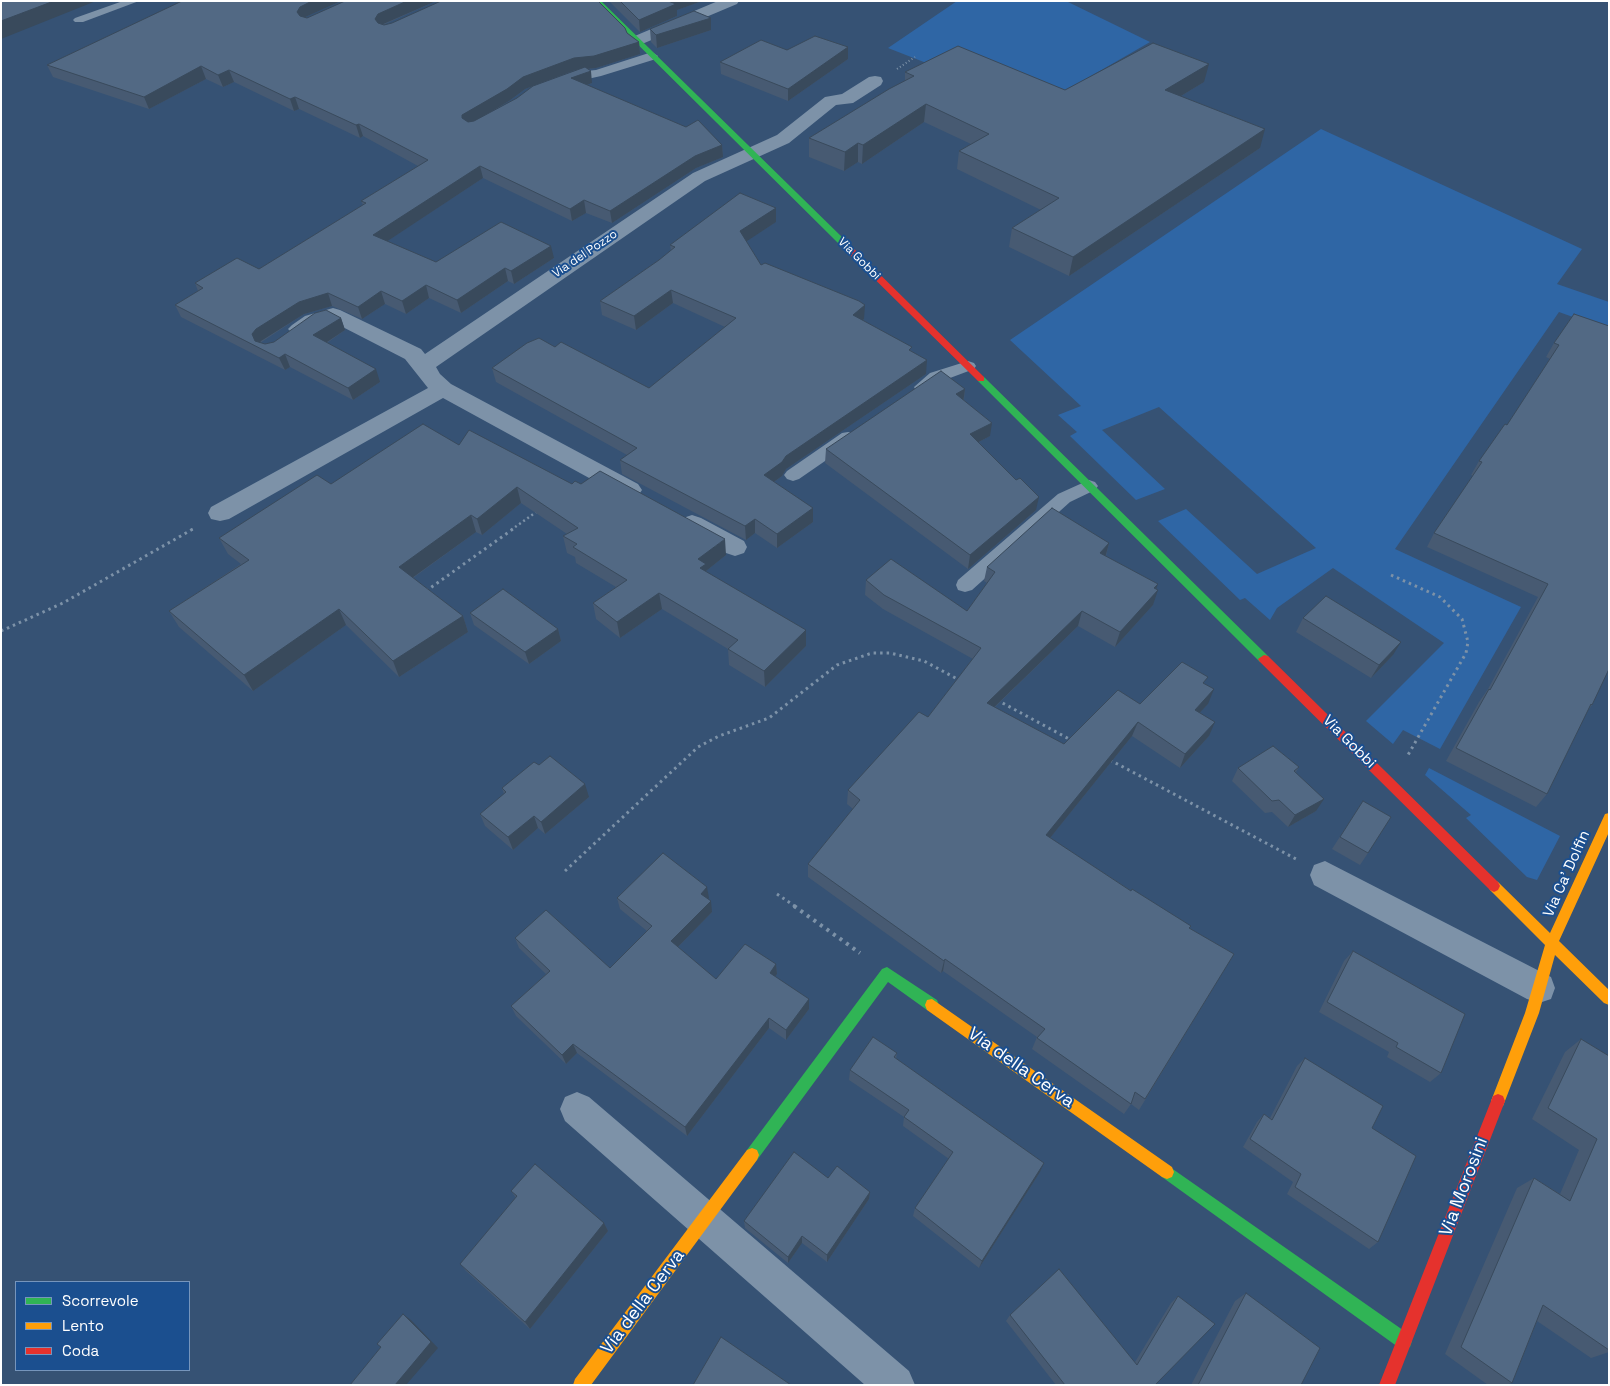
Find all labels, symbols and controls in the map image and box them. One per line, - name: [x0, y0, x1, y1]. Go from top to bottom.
- street label: Via del Pozzo: [550, 227, 620, 281]
- street label: Via Gobbi: [835, 235, 883, 283]
- street label: Via Gobbi: [1319, 712, 1379, 772]
- street label: Via Ca' Dolfin: [1540, 828, 1594, 920]
- street label: Via della Cerva: [963, 1023, 1079, 1113]
- street label: Via Morosini: [1435, 1135, 1493, 1239]
- street label: Via della Cerva: [597, 1245, 689, 1359]
- legend: [15, 1281, 190, 1371]
- text: Scorrevole: [62, 1291, 139, 1310]
- text: Lento: [62, 1316, 104, 1335]
- text: Coda: [62, 1341, 99, 1360]

